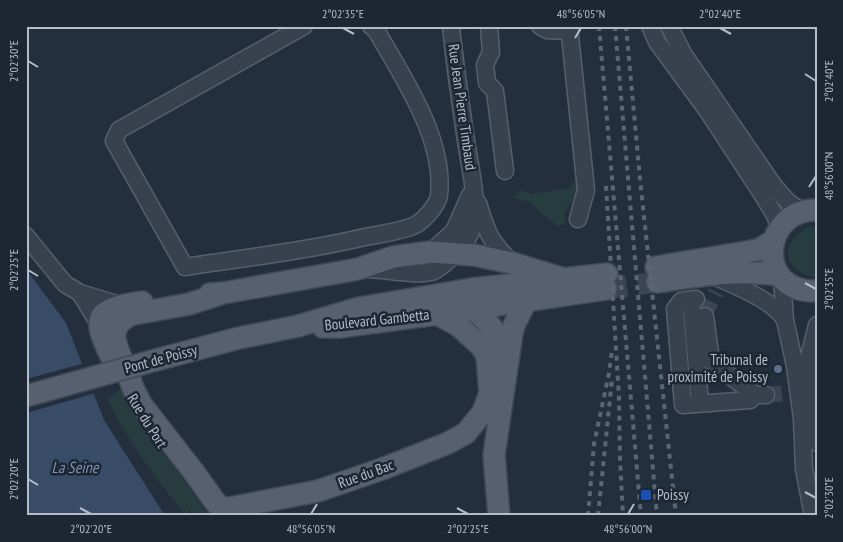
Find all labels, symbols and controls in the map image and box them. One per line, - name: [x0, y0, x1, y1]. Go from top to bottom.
- text: 2°02'35"E: [322, 6, 364, 21]
- text: 48°56'05"N: [557, 6, 605, 21]
- text: 2°02'40"E: [699, 6, 741, 21]
- text: 2°02'30"E: [6, 40, 21, 82]
- street label: Rue Jean Pierre Timbaud: [444, 43, 481, 171]
- text: 2°02'40"E: [821, 60, 836, 102]
- text: 48°56'00"N: [821, 152, 836, 200]
- text: 2°02'25"E: [6, 249, 21, 291]
- text: 2°02'35"E: [821, 268, 836, 310]
- street label: Boulevard Gambetta: [324, 305, 430, 334]
- street label: Pont de Poissy: [122, 340, 200, 377]
- place label: Tribunal de proximité de Poissy: [668, 350, 768, 386]
- marker: Tribunal de proximité de Poissy: [772, 363, 784, 375]
- street label: Rue du Port: [123, 390, 172, 452]
- street label: Rue du Bac: [335, 455, 397, 492]
- water label: La Seine: [52, 457, 100, 477]
- text: 2°02'20"E: [6, 458, 21, 500]
- text: 2°02'30"E: [821, 477, 836, 519]
- place label: Poissy: [657, 485, 689, 504]
- marker: Poissy: [639, 488, 653, 502]
- text: 2°02'20"E: [70, 521, 112, 536]
- text: 48°56'05"N: [287, 521, 335, 536]
- text: 2°02'25"E: [447, 521, 489, 536]
- text: 48°56'00"N: [604, 521, 652, 536]

